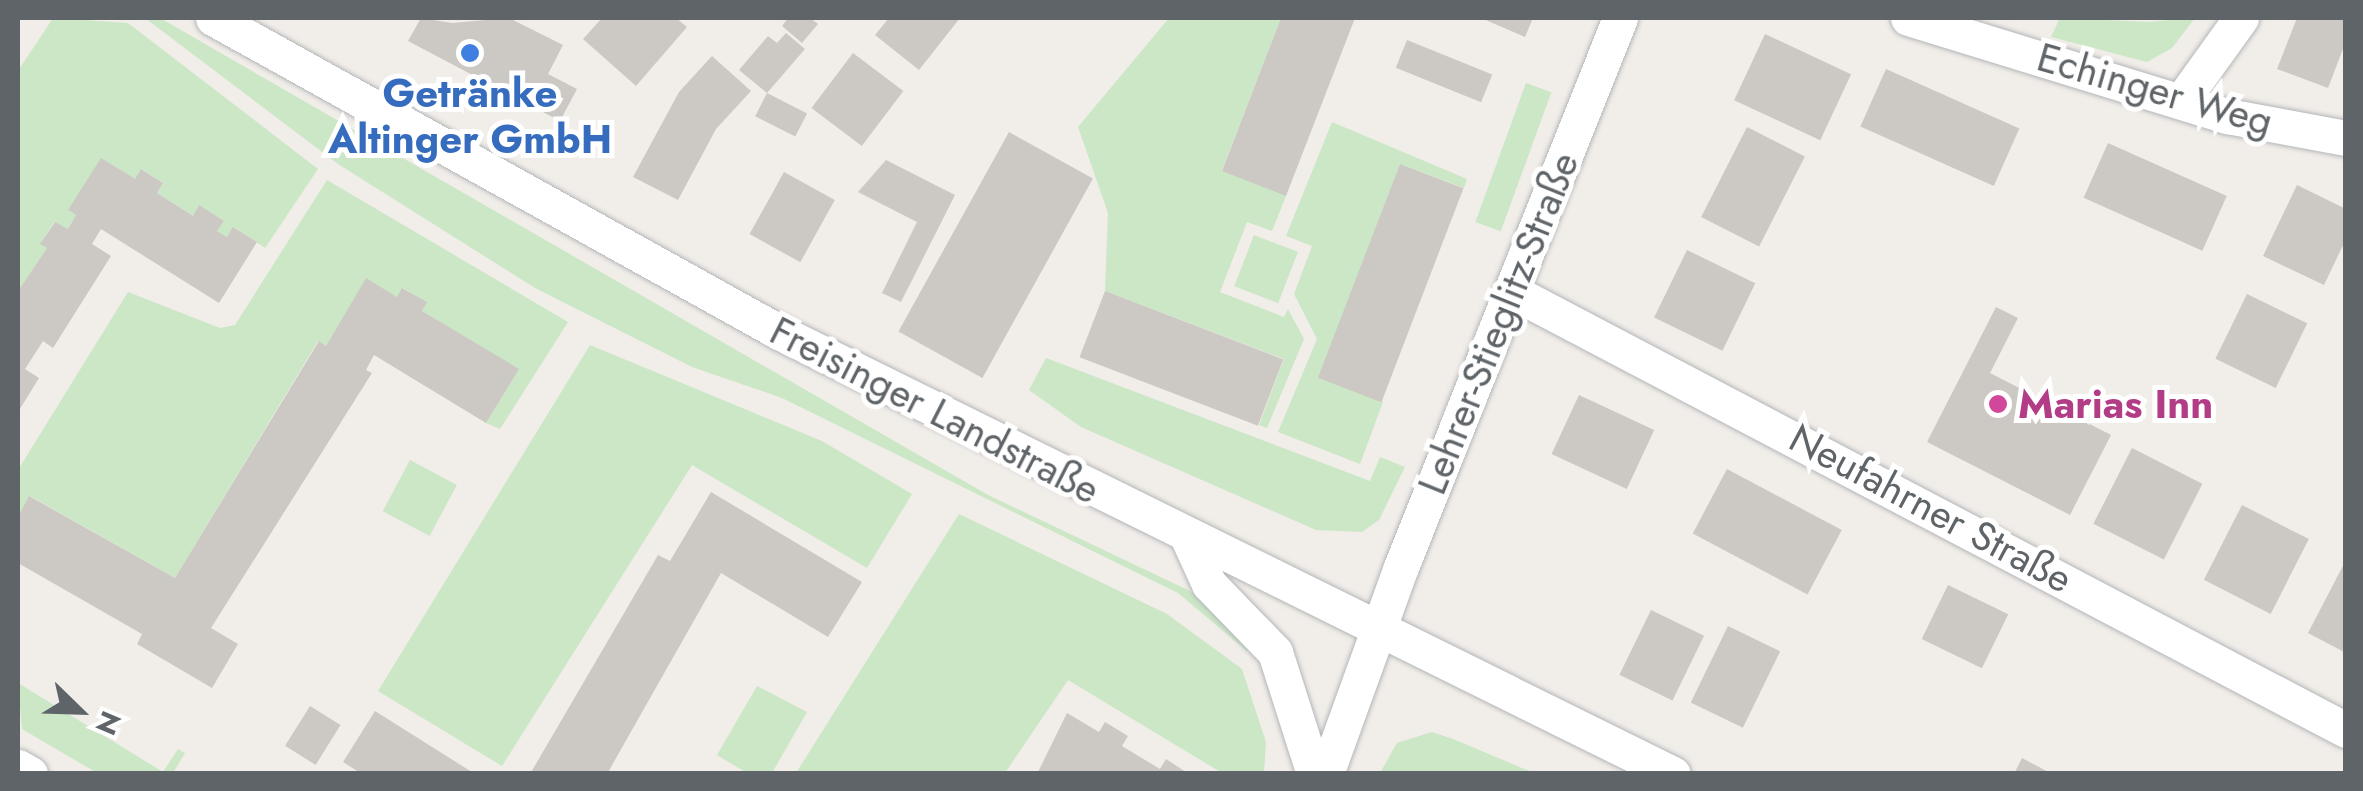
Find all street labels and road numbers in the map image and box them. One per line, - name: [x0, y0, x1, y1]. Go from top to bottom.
- street label: Echinger Weg: [2032, 33, 2278, 145]
- street label: Lehrer-Stieglitz-Straße: [1407, 145, 1589, 501]
- street label: Freisinger Landstraße: [762, 306, 1108, 514]
- street label: Neufahrner Straße: [1782, 413, 2080, 603]

